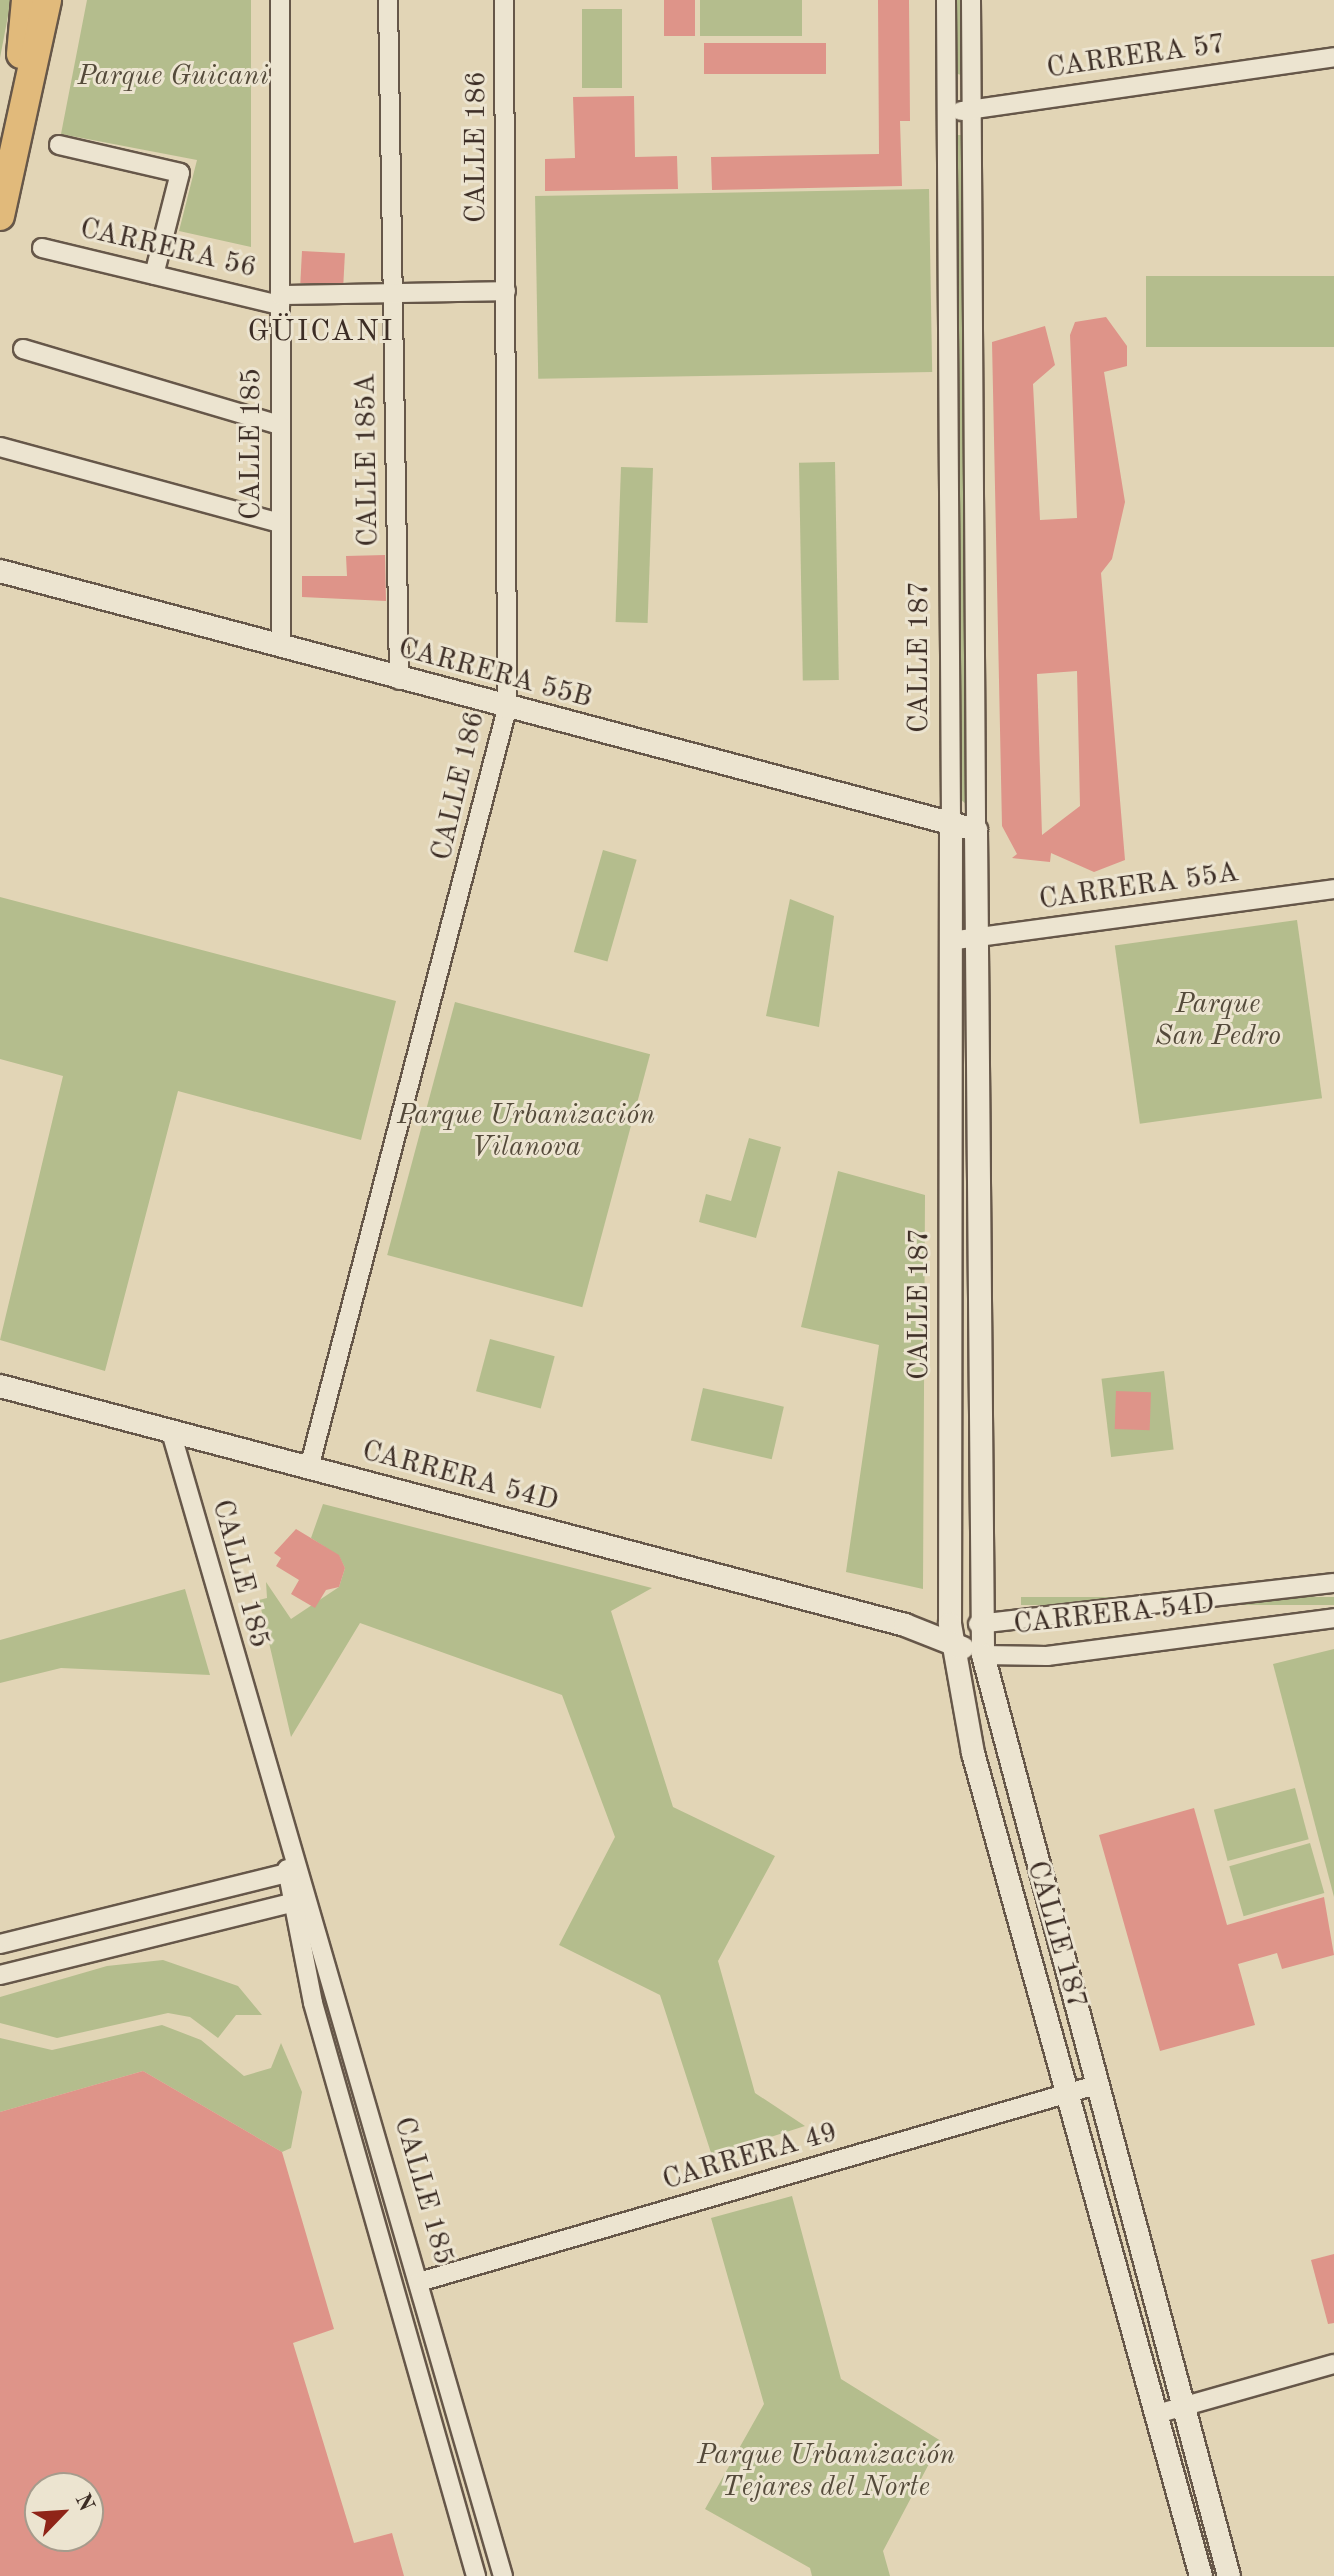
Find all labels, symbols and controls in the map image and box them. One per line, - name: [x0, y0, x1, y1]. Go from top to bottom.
- street label: CARRERA 57: [1045, 28, 1227, 86]
- park label: Parque Guicani: [77, 60, 269, 94]
- street label: CALLE 186: [460, 71, 494, 223]
- street label: CARRERA 56: [77, 212, 259, 286]
- district label: GÜICANI: [247, 314, 395, 350]
- street label: CALLE 185: [235, 368, 269, 520]
- street label: CALLE 185A: [350, 373, 386, 547]
- street label: CALLE 187: [903, 581, 937, 733]
- street label: CARRERA 55B: [394, 632, 596, 716]
- street label: CALLE 186: [426, 708, 492, 864]
- street label: CARRERA 55A: [1037, 856, 1241, 918]
- park label: Parque San Pedro: [1155, 988, 1281, 1054]
- park label: Parque Urbanización Vilanova: [397, 1099, 655, 1165]
- street label: CALLE 187: [903, 1228, 937, 1380]
- street label: CARRERA 54D: [358, 1435, 562, 1519]
- street label: CALLE 185: [204, 1496, 276, 1652]
- street label: CARRERA 54D: [1012, 1588, 1216, 1642]
- street label: CALLE 187: [1019, 1857, 1093, 2013]
- street label: CALLE 185: [386, 2113, 460, 2269]
- street label: CARRERA 49: [659, 2116, 841, 2198]
- park label: Parque Urbanización Tejares del Norte: [697, 2439, 955, 2505]
- north arrow: [24, 2472, 104, 2552]
- text: N: [70, 2490, 97, 2515]

